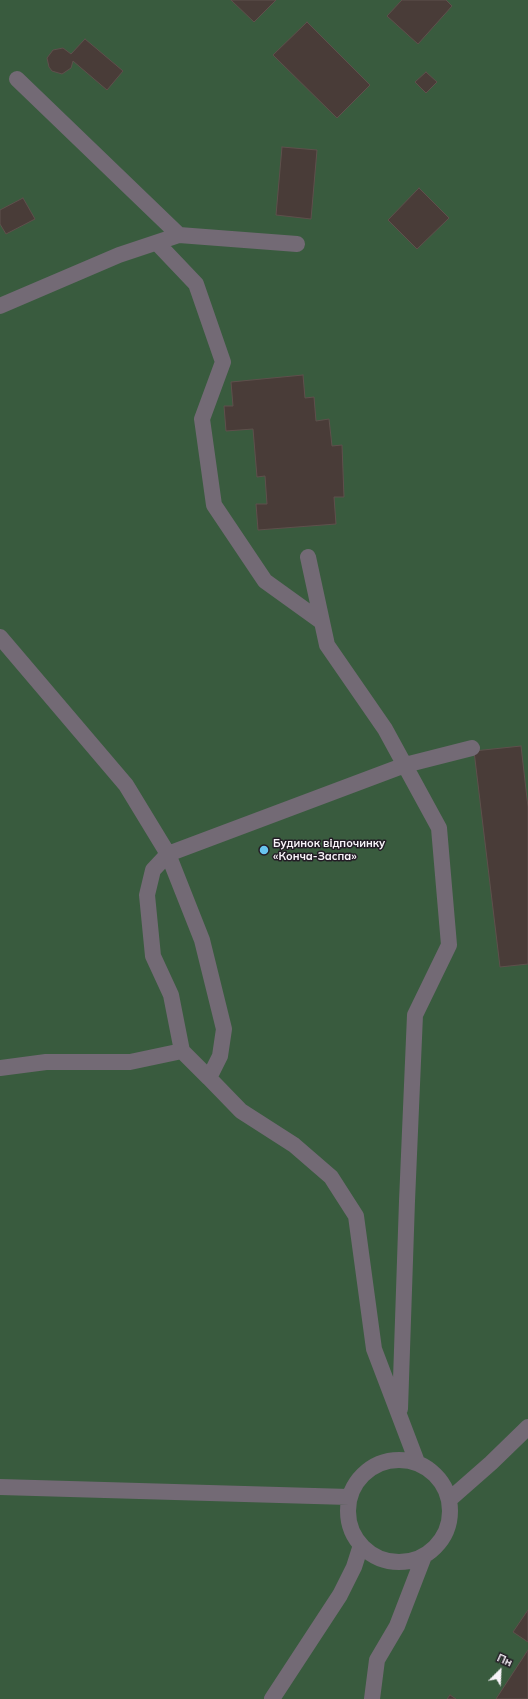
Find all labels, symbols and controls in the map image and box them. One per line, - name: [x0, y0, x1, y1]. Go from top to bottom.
- place label: Будинок відпочинку «Конча-Заспа»: [273, 837, 385, 863]
- marker: Будинок відпочинку «Конча-Заспа»: [258, 844, 270, 856]
- north arrow: [480, 1651, 520, 1691]
- text: Пн: [495, 1651, 515, 1670]

